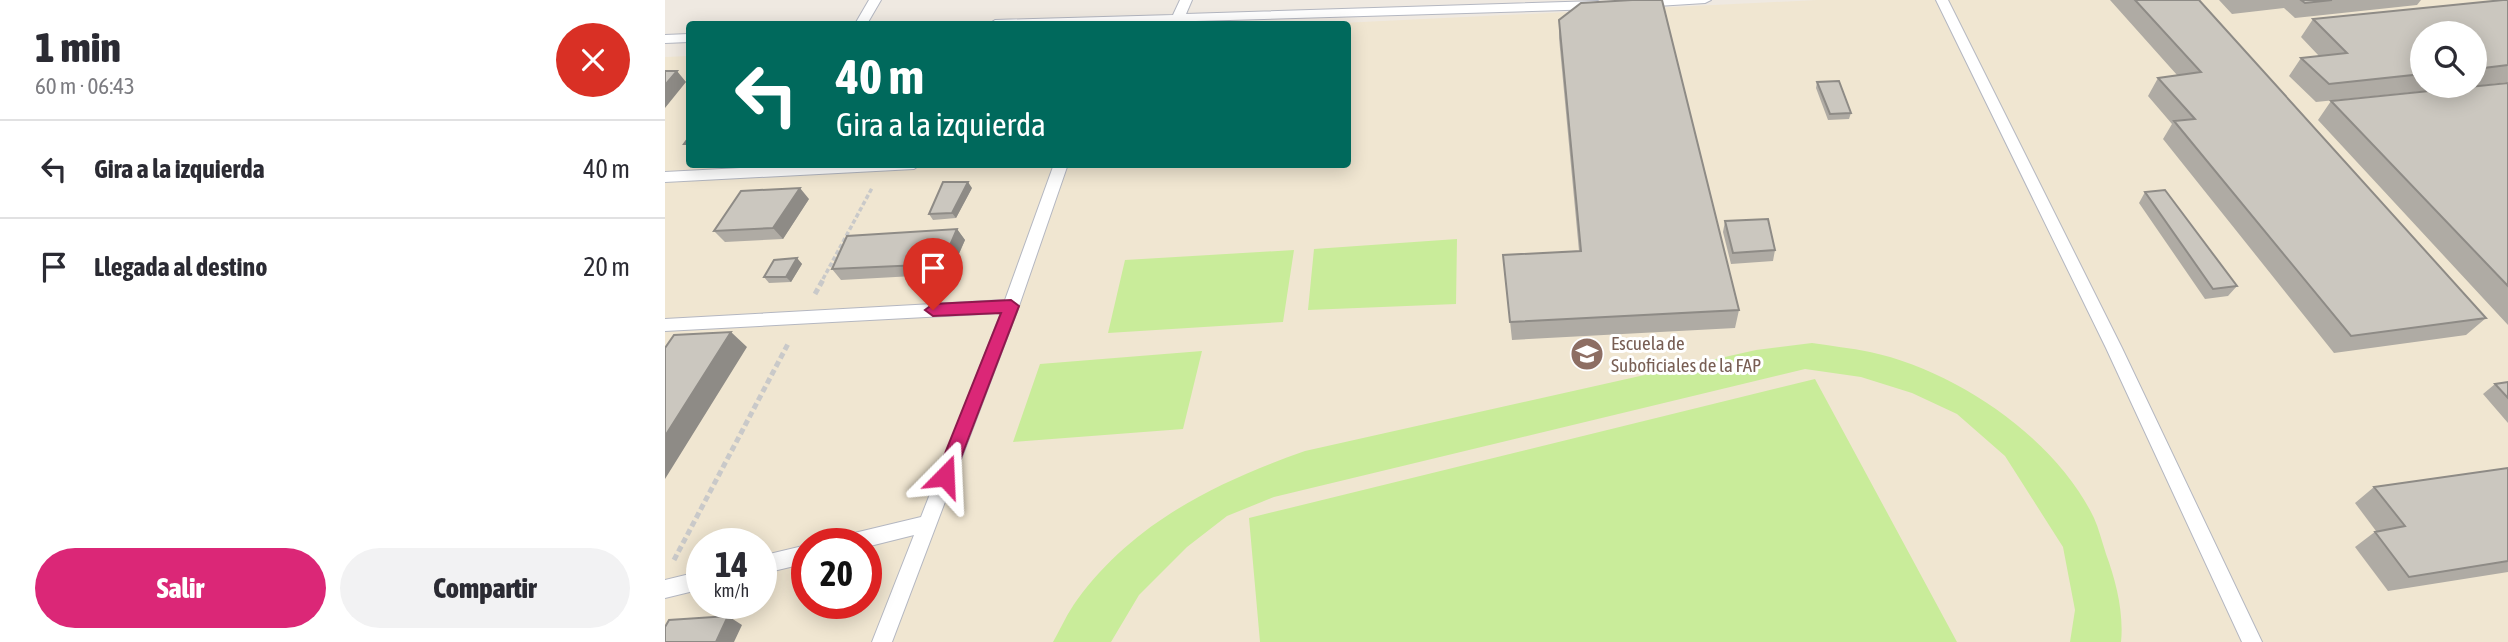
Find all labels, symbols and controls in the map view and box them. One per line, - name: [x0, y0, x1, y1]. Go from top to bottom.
- map controls: [2410, 21, 2487, 98]
- button: search: [2410, 21, 2487, 98]
- text: 1 min: [35, 23, 121, 71]
- button: close: [556, 23, 630, 97]
- text: 40 m: [836, 48, 924, 104]
- icon: left: [721, 49, 812, 140]
- text: 60 m · 06:43: [35, 73, 135, 99]
- text: Gira a la izquierda: [836, 106, 1046, 143]
- icon: left: [35, 150, 73, 188]
- text: Gira a la izquierda: [94, 154, 265, 184]
- text: 40 m: [583, 154, 630, 184]
- pin: [903, 238, 963, 310]
- icon: arrive: [35, 248, 73, 286]
- icon: arrive: [914, 249, 952, 287]
- text: Llegada al destino: [94, 252, 267, 282]
- text: 20 m: [583, 252, 630, 282]
- place label: Escuela de Suboficiales de la FAP: [1611, 332, 1761, 376]
- school or university icon: Escuela de Suboficiales de la FAP: [1568, 335, 1606, 373]
- position arrow: [908, 439, 982, 513]
- speed limit sign: 20: [791, 528, 882, 619]
- text: 14: [715, 544, 748, 584]
- button: Salir: [35, 548, 326, 628]
- button: Compartir: [340, 548, 630, 628]
- text: km/h: [714, 580, 749, 601]

